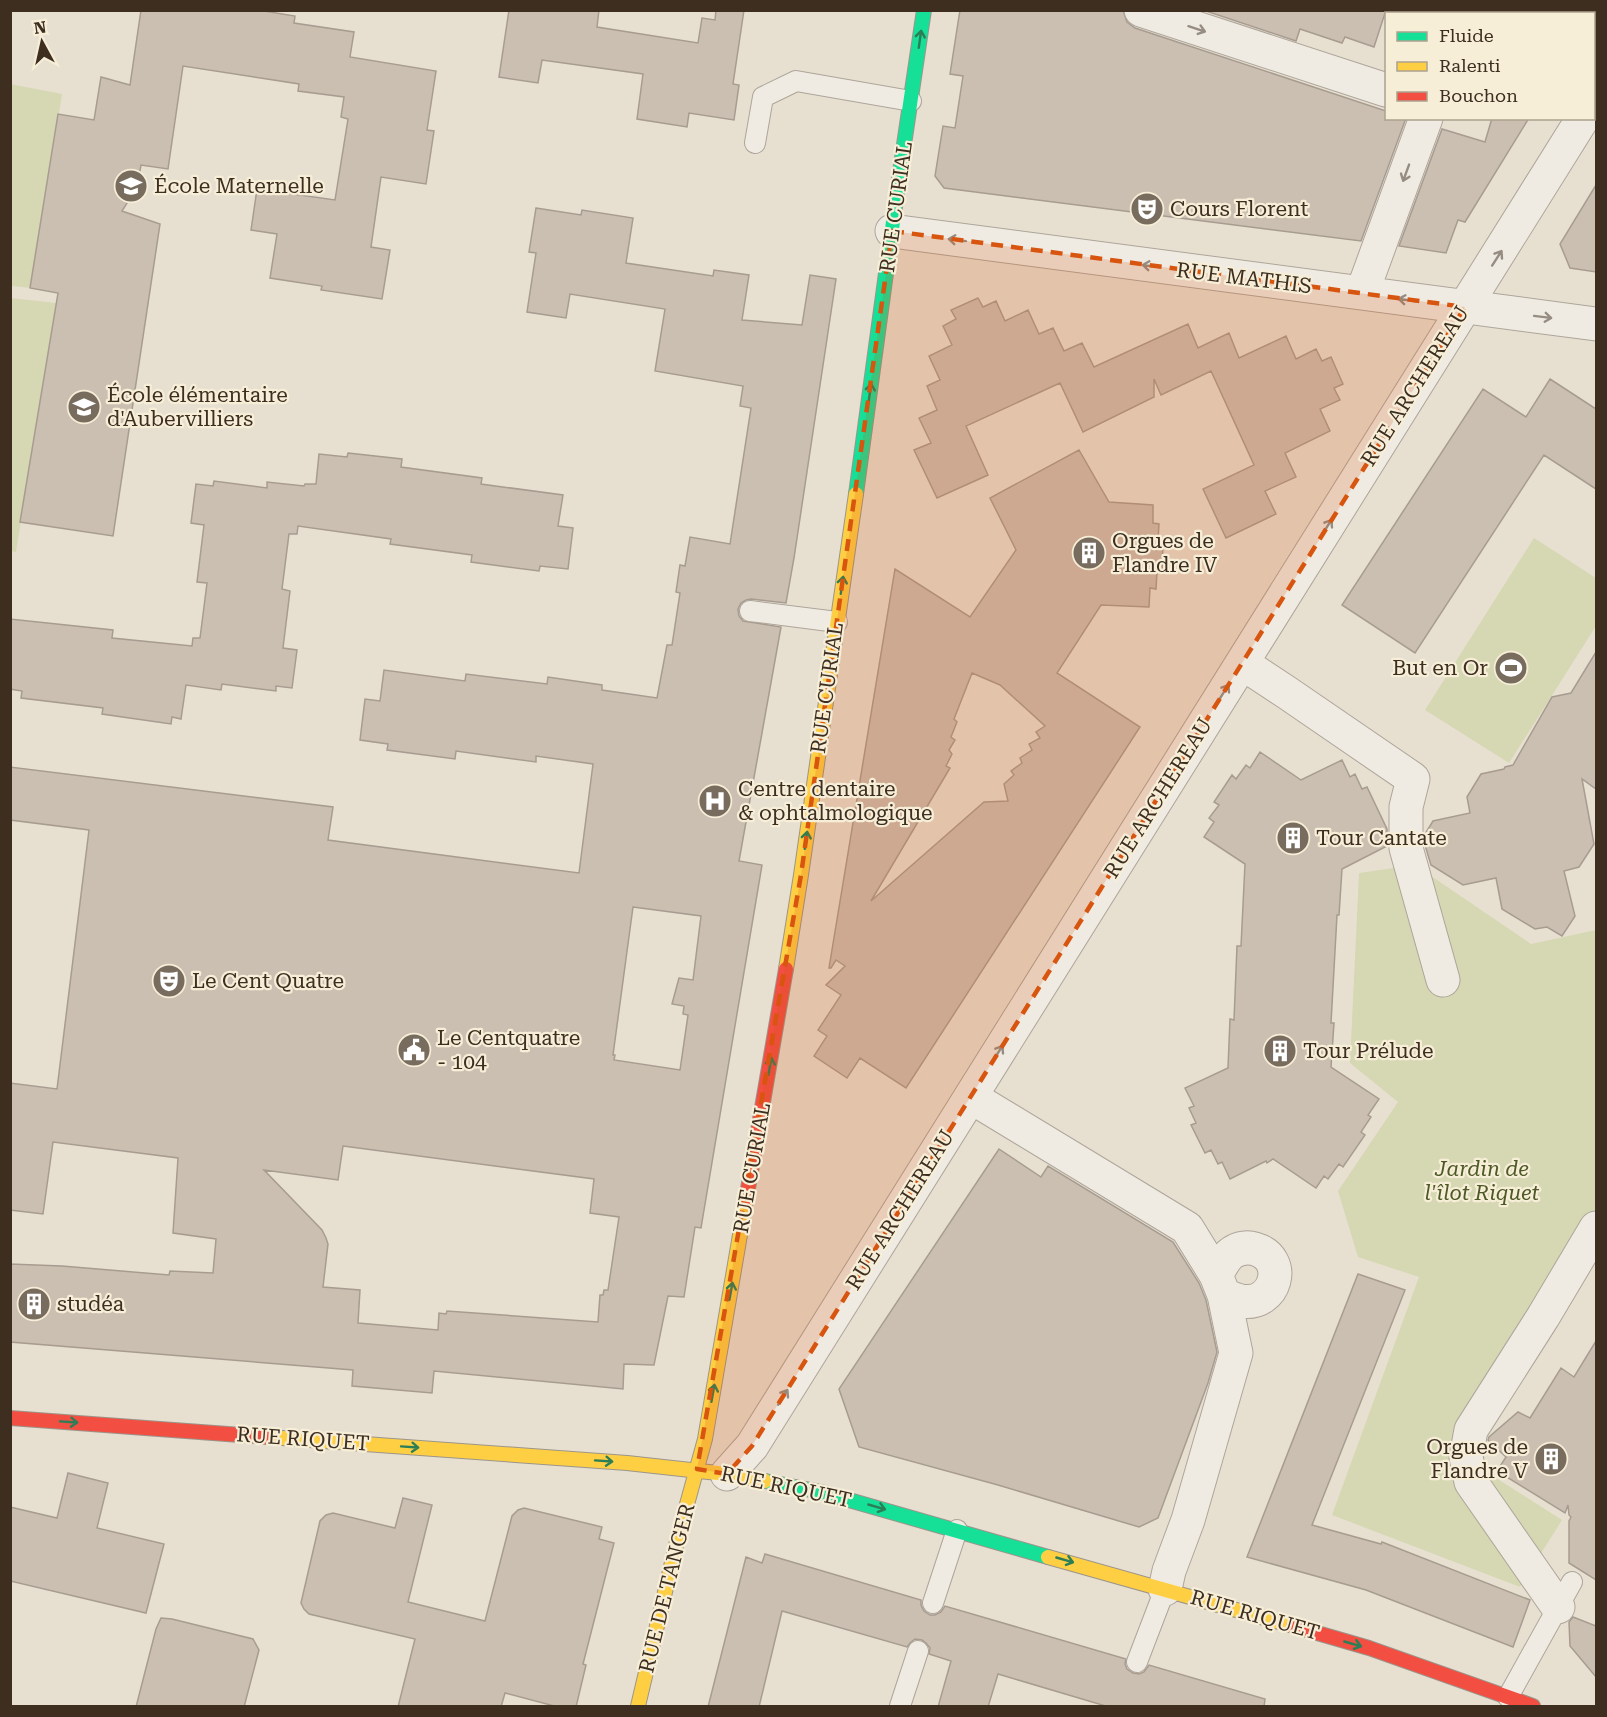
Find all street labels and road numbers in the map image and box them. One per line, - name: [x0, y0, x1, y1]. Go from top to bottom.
- street label: RUE CURIAL: [875, 140, 917, 274]
- street label: RUE MATHIS: [1175, 258, 1313, 298]
- street label: RUE ARCHEREAU: [1356, 302, 1474, 470]
- street label: RUE CURIAL: [806, 621, 848, 755]
- street label: RUE ARCHEREAU: [1099, 714, 1217, 882]
- street label: RUE CURIAL: [729, 1101, 775, 1235]
- street label: RUE ARCHEREAU: [841, 1126, 959, 1294]
- street label: RUE RIQUET: [236, 1422, 370, 1456]
- street label: RUE RIQUET: [718, 1461, 854, 1513]
- street label: RUE DE TANGER: [634, 1500, 700, 1675]
- street label: RUE RIQUET: [1188, 1585, 1322, 1645]

